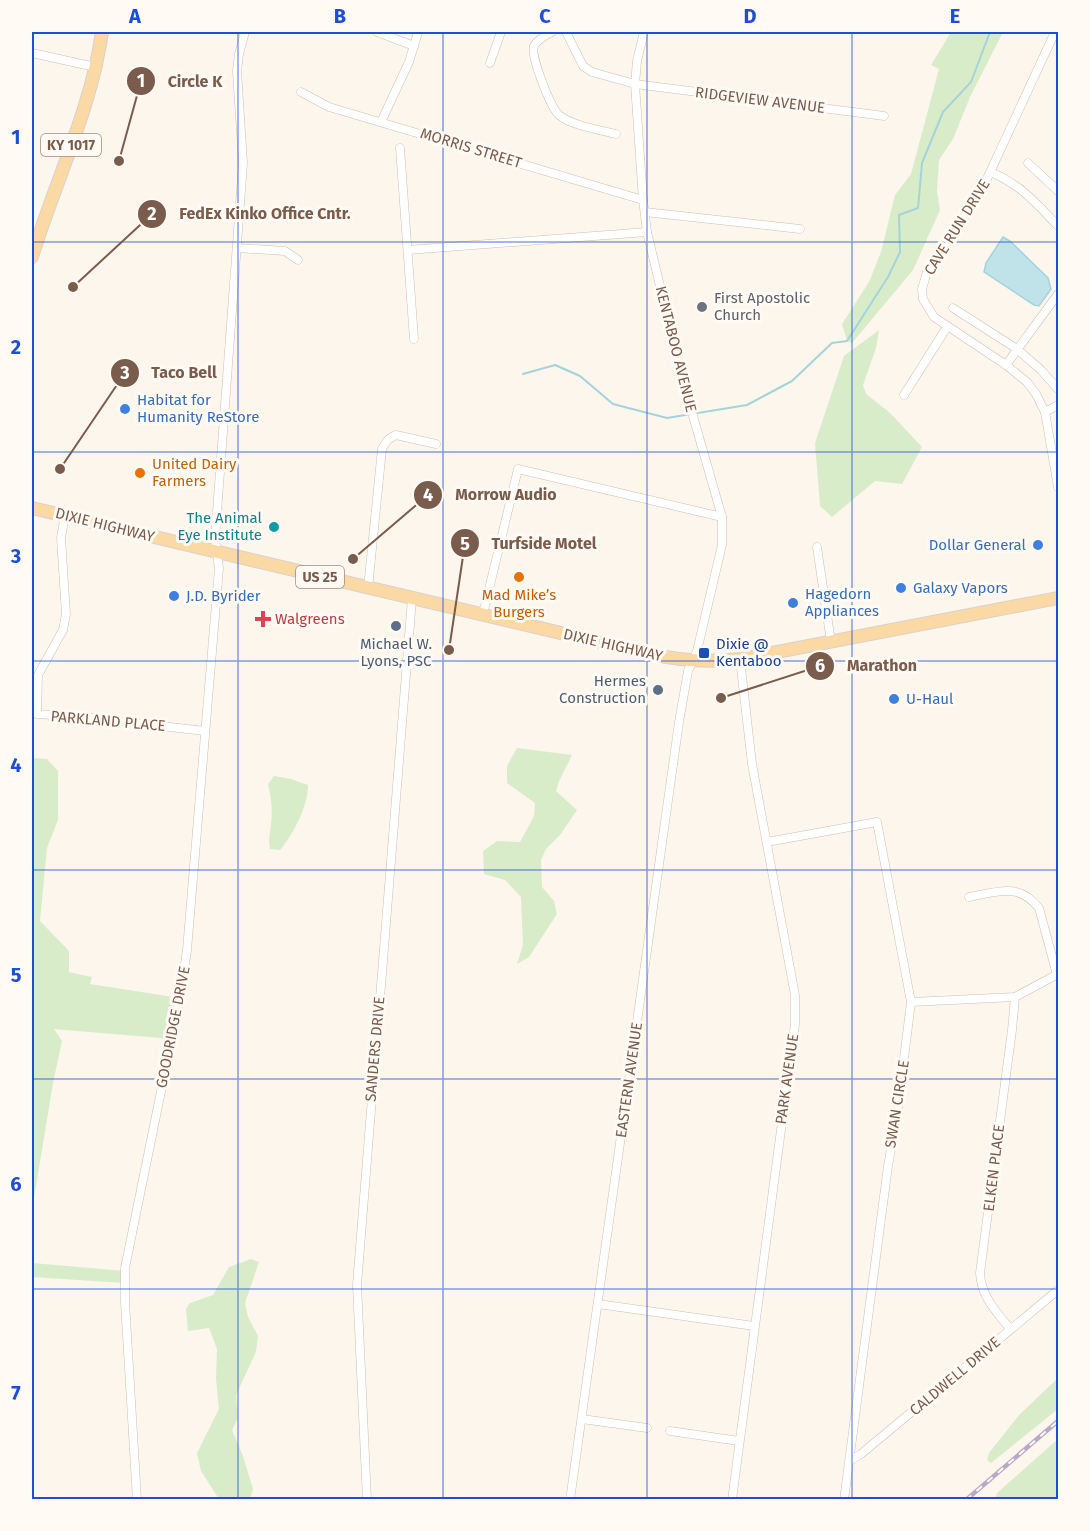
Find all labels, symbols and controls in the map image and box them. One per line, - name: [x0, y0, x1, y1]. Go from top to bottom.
- text: A: [128, 4, 142, 28]
- text: B: [334, 4, 346, 28]
- text: C: [539, 4, 551, 28]
- text: D: [743, 4, 757, 28]
- text: E: [950, 4, 960, 28]
- callout: Circle K: [126, 64, 235, 98]
- text: 1: [137, 70, 145, 92]
- text: Circle K: [168, 72, 223, 91]
- street label: RIDGEVIEW AVENUE: [694, 83, 826, 117]
- street label: MORRIS STREET: [418, 124, 524, 172]
- text: 1: [11, 125, 21, 149]
- road number: KY 1017: [41, 134, 101, 156]
- street label: CAVE RUN DRIVE: [920, 176, 994, 278]
- callout: FedEx Kinko Office Cntr.: [137, 197, 363, 231]
- text: 2: [147, 203, 157, 225]
- text: FedEx Kinko Office Cntr.: [179, 204, 351, 223]
- street label: KENTABOO AVENUE: [652, 284, 700, 414]
- place label: First Apostolic Church: [714, 289, 810, 324]
- marker: First Apostolic Church: [695, 300, 709, 314]
- text: 2: [11, 335, 21, 359]
- callout: Taco Bell: [110, 356, 229, 390]
- text: 3: [119, 362, 130, 384]
- text: Taco Bell: [151, 363, 217, 382]
- place label: Habitat for Humanity ReStore: [137, 391, 259, 426]
- marker: Habitat for Humanity ReStore: [118, 402, 132, 416]
- place label: United Dairy Farmers: [152, 455, 237, 490]
- marker: United Dairy Farmers: [133, 466, 147, 480]
- callout: Morrow Audio: [413, 478, 569, 512]
- text: 4: [423, 484, 433, 506]
- text: Morrow Audio: [455, 485, 557, 504]
- street label: DIXIE HIGHWAY: [54, 504, 157, 546]
- place label: The Animal Eye Institute: [177, 509, 263, 544]
- marker: The Animal Eye Institute: [267, 520, 281, 534]
- callout: Turfside Motel: [450, 526, 609, 560]
- text: 5: [460, 533, 470, 555]
- text: Turfside Motel: [491, 534, 597, 553]
- place label: Dollar General: [929, 536, 1027, 554]
- marker: Dollar General: [1031, 538, 1045, 552]
- text: 3: [10, 544, 21, 568]
- road number: US 25: [296, 566, 344, 588]
- marker: Mad Mike’s Burgers: [512, 570, 526, 584]
- place label: Galaxy Vapors: [913, 579, 1008, 597]
- marker: Galaxy Vapors: [894, 581, 908, 595]
- place label: Hagedorn Appliances: [805, 585, 879, 620]
- place label: Mad Mike’s Burgers: [482, 586, 556, 621]
- place label: J.D. Byrider: [186, 587, 261, 605]
- marker: J.D. Byrider: [167, 589, 181, 603]
- marker: Hagedorn Appliances: [786, 596, 800, 610]
- place label: Walgreens: [275, 610, 345, 628]
- marker: Walgreens: [256, 612, 270, 626]
- marker: Michael W. Lyons, PSC: [389, 619, 403, 633]
- street label: DIXIE HIGHWAY: [562, 625, 665, 665]
- place label: Michael W. Lyons, PSC: [360, 635, 432, 670]
- place label: Dixie @ Kentaboo: [716, 635, 782, 670]
- marker: Dixie @ Kentaboo: [697, 646, 711, 660]
- callout: Marathon: [805, 649, 929, 683]
- text: 6: [815, 655, 825, 677]
- text: Marathon: [847, 656, 917, 675]
- place label: Hermes Construction: [559, 672, 646, 707]
- marker: Hermes Construction: [651, 683, 665, 697]
- place label: U-Haul: [906, 690, 954, 708]
- marker: U-Haul: [887, 692, 901, 706]
- street label: PARKLAND PLACE: [50, 707, 166, 735]
- text: 4: [10, 753, 22, 777]
- text: 5: [11, 963, 22, 987]
- street label: GOODRIDGE DRIVE: [152, 964, 194, 1090]
- street label: SANDERS DRIVE: [361, 996, 389, 1102]
- street label: EASTERN AVENUE: [612, 1021, 646, 1139]
- street label: PARK AVENUE: [772, 1033, 802, 1125]
- street label: SWAN CIRCLE: [881, 1059, 913, 1149]
- street label: ELKEN PLACE: [980, 1123, 1008, 1213]
- text: 6: [10, 1172, 22, 1196]
- street label: CALDWELL DRIVE: [906, 1333, 1004, 1419]
- text: 7: [11, 1381, 21, 1405]

